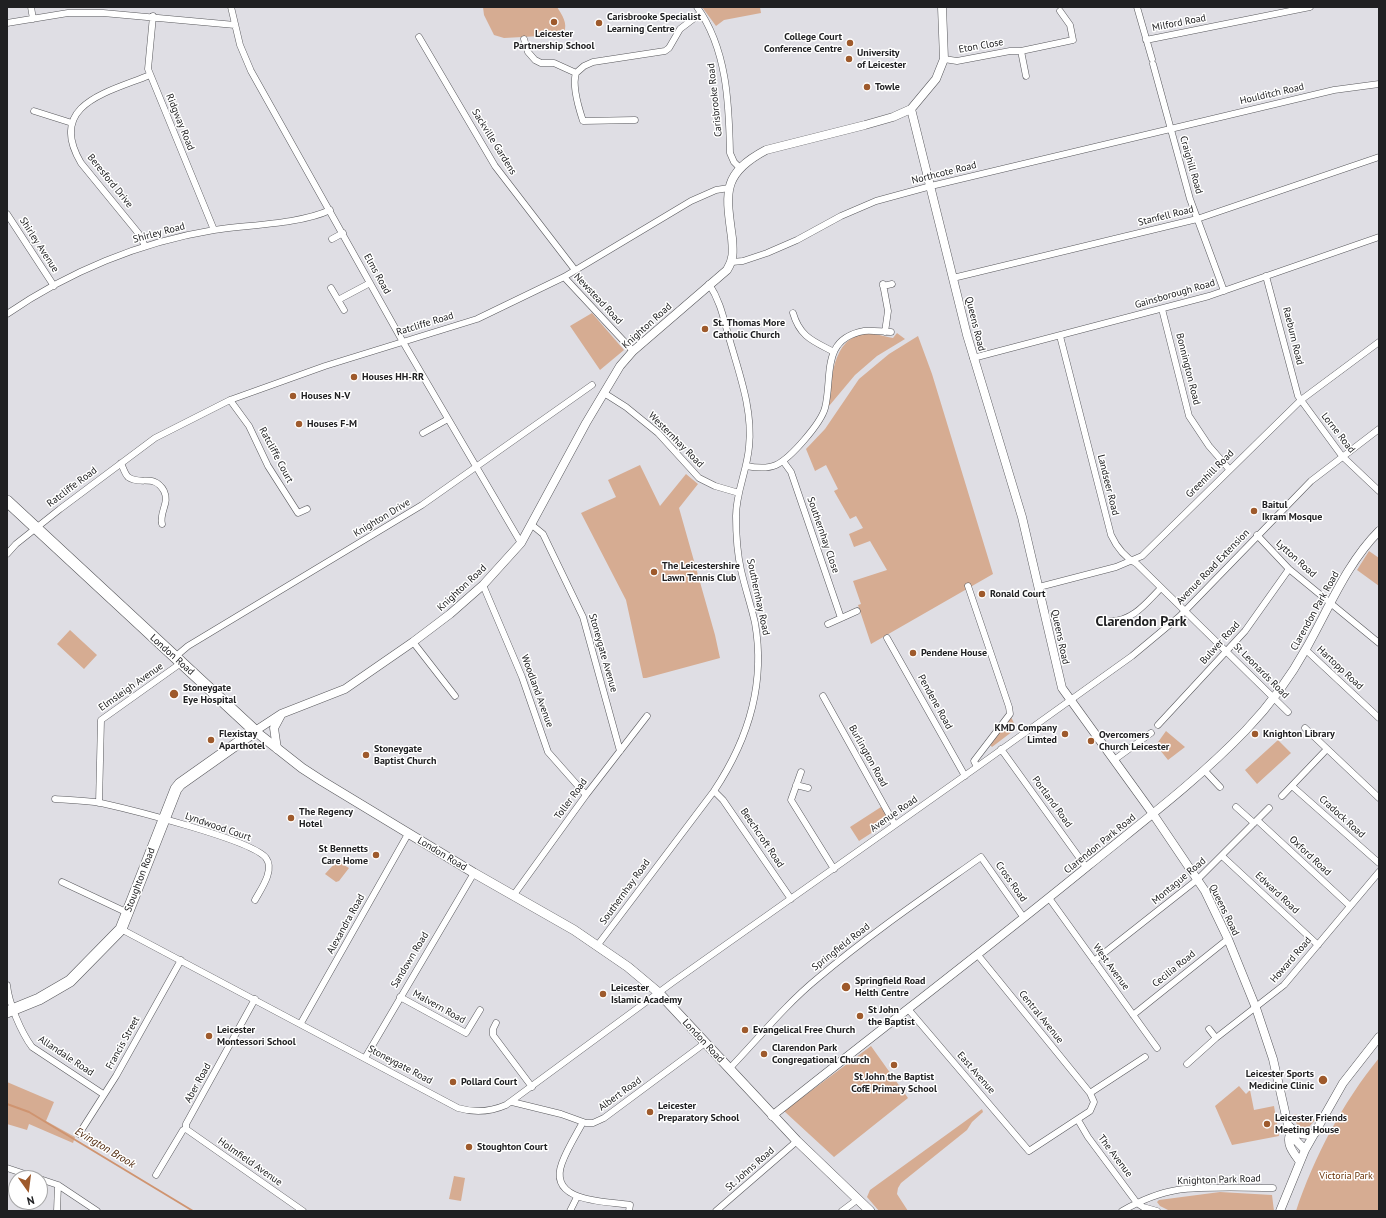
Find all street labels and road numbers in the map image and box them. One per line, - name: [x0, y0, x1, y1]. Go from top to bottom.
- street label: Milford Road: [1151, 12, 1207, 34]
- street label: Eton Close: [958, 36, 1004, 56]
- street label: Carisbrooke Road: [705, 63, 725, 137]
- street label: Houlditch Road: [1239, 81, 1305, 107]
- street label: Ridgway Road: [163, 92, 197, 152]
- street label: Sackville Gardens: [469, 107, 519, 177]
- street label: Craighill Road: [1177, 135, 1205, 195]
- street label: Beresford Drive: [85, 152, 135, 210]
- street label: Northcote Road: [910, 159, 978, 187]
- street label: Stanfell Road: [1137, 203, 1195, 229]
- street label: Shirley Avenue: [17, 215, 61, 275]
- street label: Shirley Road: [132, 220, 186, 246]
- street label: Elms Road: [361, 252, 393, 296]
- street label: Newstead Road: [571, 271, 625, 327]
- street label: Gainsborough Road: [1133, 277, 1217, 311]
- street label: Queens Road: [962, 295, 988, 353]
- street label: Knighton Road: [620, 301, 674, 351]
- street label: Raeburn Road: [1280, 306, 1306, 366]
- street label: Ratcliffe Road: [395, 310, 455, 338]
- street label: Bonnington Road: [1173, 332, 1203, 406]
- street label: Westernhay Road: [646, 410, 706, 470]
- street label: Lorne Road: [1319, 411, 1357, 455]
- street label: Ratcliffe Court: [256, 425, 296, 485]
- street label: Greenhill Road: [1184, 448, 1236, 500]
- street label: Landseer Road: [1095, 453, 1121, 517]
- street label: Ratcliffe Road: [45, 464, 99, 510]
- street label: Southernhay Close: [804, 495, 842, 575]
- street label: Knighton Drive: [351, 496, 413, 540]
- street label: Avenue Road Extension: [1174, 527, 1252, 607]
- street label: Lytton Road: [1273, 538, 1319, 580]
- street label: Southernhay Road: [744, 558, 772, 636]
- street label: Knighton Road: [435, 562, 489, 614]
- street label: Clarendon Park Road: [1288, 569, 1342, 653]
- street label: Queens Road: [1048, 608, 1072, 666]
- street label: Stoneygate Avenue: [586, 612, 620, 694]
- street label: Bulwer Road: [1198, 619, 1242, 667]
- street label: London Road: [147, 632, 197, 678]
- street label: St Leonards Road: [1231, 641, 1291, 701]
- street label: Hartopp Road: [1314, 644, 1366, 692]
- street label: Woodland Avenue: [518, 653, 556, 729]
- street label: Elmsleigh Avenue: [96, 660, 166, 714]
- street label: Pendene Road: [915, 673, 955, 731]
- street label: Burlington Road: [846, 723, 890, 789]
- street label: Portland Road: [1029, 774, 1075, 830]
- street label: Toller Road: [552, 776, 590, 822]
- street label: Avenue Road: [868, 793, 920, 835]
- street label: Cradock Road: [1317, 793, 1367, 841]
- street label: Beechcroft Road: [738, 806, 786, 870]
- street label: Lyndwood Court: [183, 810, 253, 844]
- street label: Clarendon Park Road: [1062, 811, 1138, 877]
- street label: Oxford Road: [1287, 834, 1333, 878]
- street label: London Road: [415, 835, 469, 873]
- street label: Stoughton Road: [122, 846, 158, 914]
- street label: Montague Road: [1150, 855, 1208, 907]
- street label: Southernhay Road: [597, 857, 653, 927]
- street label: Cross Road: [993, 859, 1029, 905]
- street label: Edward Road: [1253, 870, 1301, 916]
- street label: Queens Road: [1206, 882, 1242, 938]
- street label: Alexandra Road: [325, 892, 367, 956]
- street label: Springfield Road: [810, 921, 872, 973]
- street label: Sandown Road: [389, 930, 431, 990]
- street label: Howard Road: [1268, 935, 1314, 985]
- street label: West Avenue: [1090, 941, 1132, 993]
- street label: Cecilia Road: [1150, 948, 1198, 990]
- street label: Malvern Road: [411, 988, 467, 1026]
- street label: Central Avenue: [1016, 988, 1066, 1046]
- street label: Francis Street: [104, 1014, 142, 1072]
- street label: London Road: [680, 1017, 726, 1065]
- street label: Allandale Road: [36, 1033, 96, 1079]
- street label: Stoneygate Road: [366, 1043, 434, 1087]
- street label: East Avenue: [954, 1050, 998, 1096]
- street label: Aber Road: [182, 1061, 214, 1105]
- street label: Albert Road: [596, 1074, 644, 1114]
- street label: The Avenue: [1095, 1132, 1135, 1180]
- street label: Holmfield Avenue: [216, 1135, 284, 1189]
- street label: St. Johns Road: [723, 1144, 777, 1194]
- street label: Knighton Park Road: [1177, 1173, 1261, 1187]

